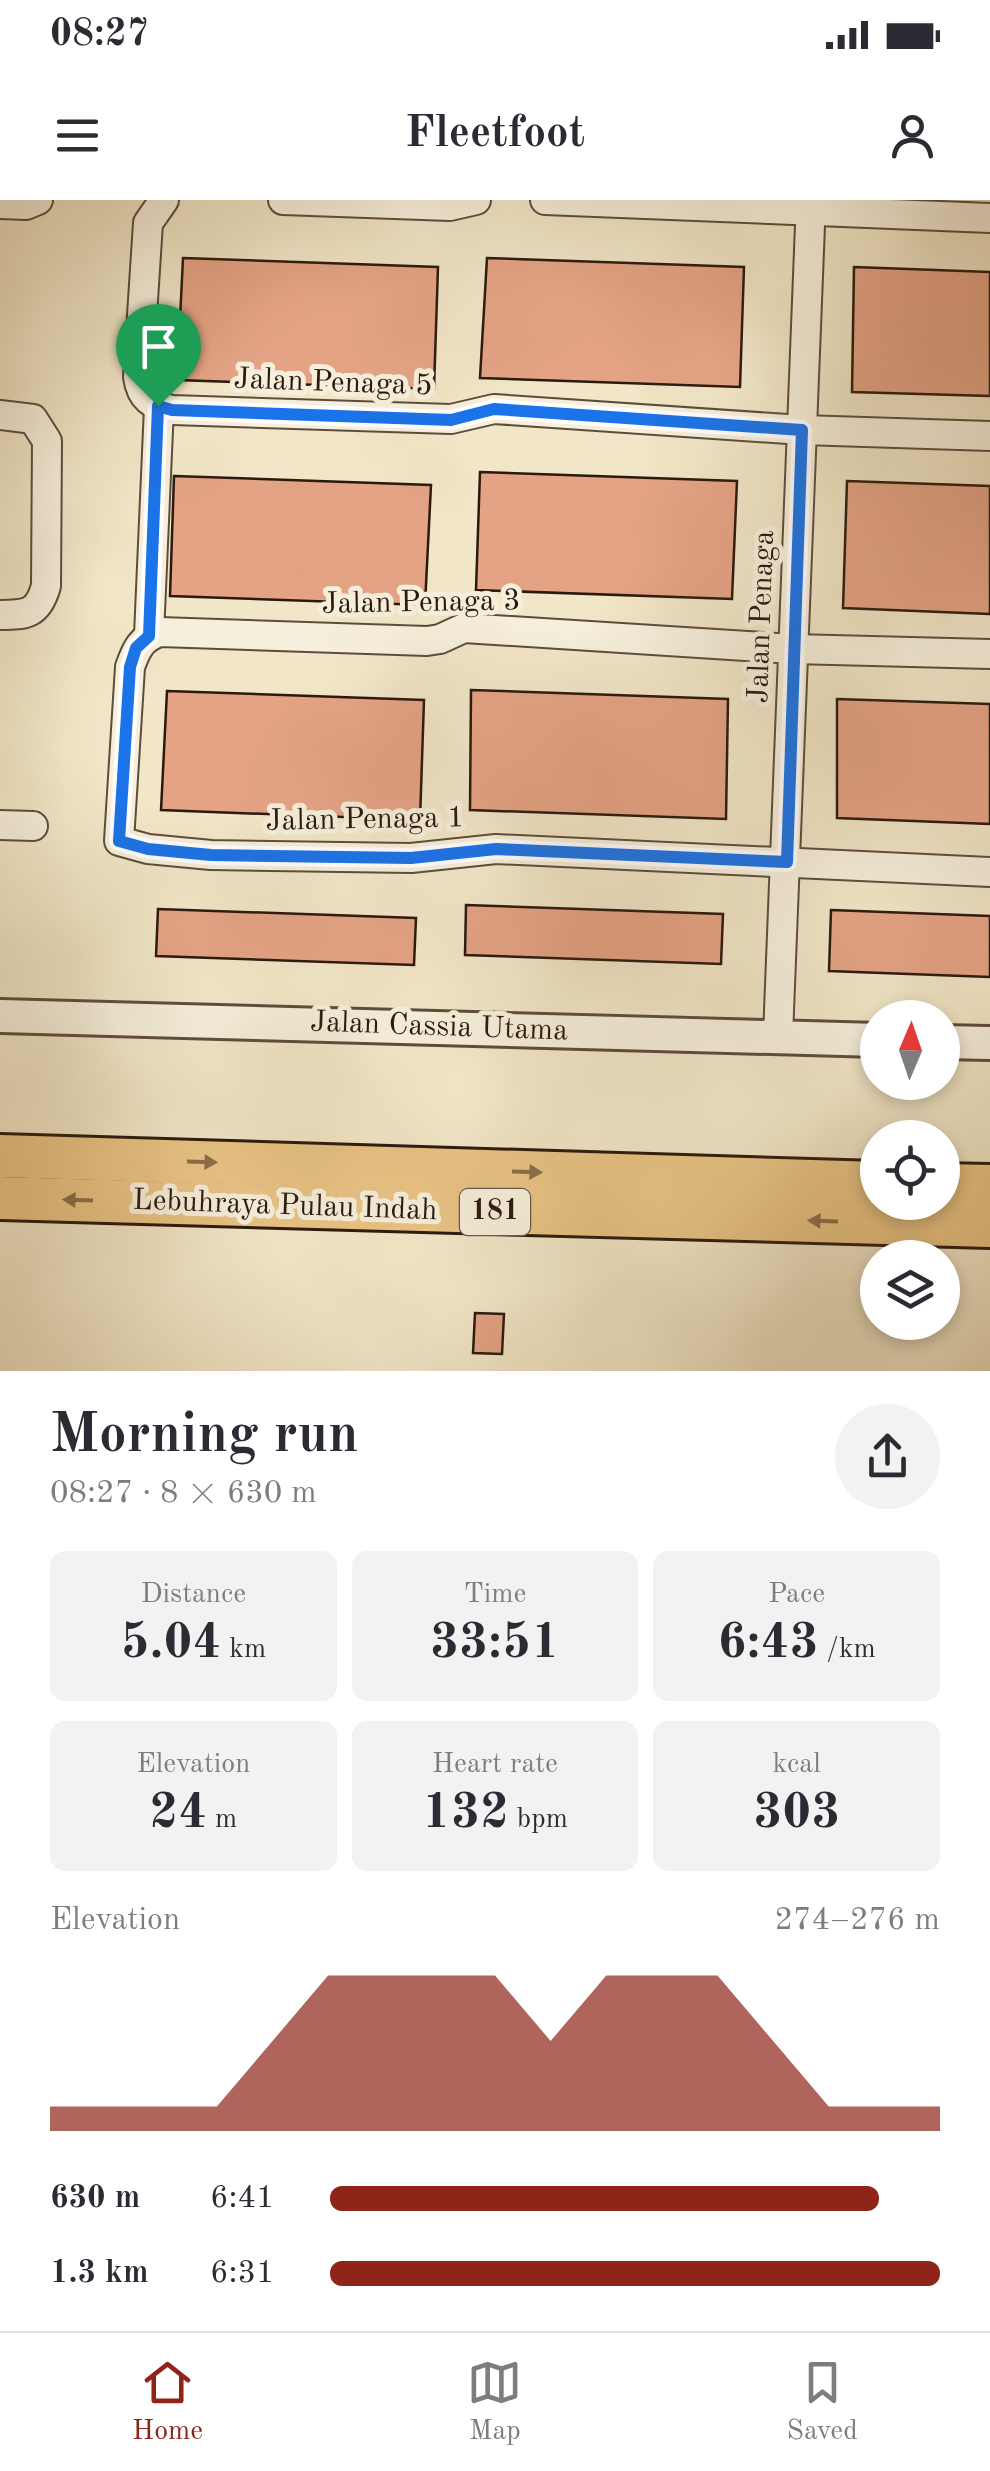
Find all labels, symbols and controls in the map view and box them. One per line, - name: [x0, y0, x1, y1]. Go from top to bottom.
- text: 08:27: [50, 16, 149, 54]
- icon: menu: [50, 108, 105, 163]
- icon: person: [885, 108, 940, 163]
- text: Fleetfoot: [405, 112, 585, 157]
- pin: [116, 304, 201, 407]
- icon: arrive: [131, 319, 186, 374]
- street label: Jalan Penaga 5: [233, 365, 433, 401]
- street label: Jalan Penaga: [744, 530, 780, 704]
- street label: Jalan Penaga 3: [321, 586, 521, 620]
- street label: Jalan Penaga 1: [265, 803, 465, 837]
- north arrow: [860, 1000, 960, 1100]
- map controls: [860, 1000, 960, 1340]
- street label: Jalan Cassia Utama: [309, 1008, 569, 1047]
- button: locate: [860, 1120, 960, 1220]
- one-way arrow: [187, 1155, 219, 1171]
- one-way arrow: [512, 1165, 544, 1181]
- street label: Lebuhraya Pulau Indah: [132, 1186, 438, 1226]
- road number: 181: [460, 1189, 530, 1235]
- one-way arrow: [61, 1191, 93, 1207]
- one-way arrow: [806, 1212, 838, 1228]
- button: layers: [860, 1240, 960, 1340]
- button: share: [835, 1404, 940, 1509]
- text: Morning run: [50, 1409, 359, 1464]
- text: 08:27 · 8 × 630 m: [50, 1478, 317, 1510]
- text: Distance: [141, 1581, 246, 1609]
- text: Time: [464, 1581, 526, 1609]
- text: Pace: [768, 1581, 825, 1609]
- text: 5.04: [121, 1619, 222, 1669]
- text: 33:51: [430, 1619, 560, 1669]
- text: 6:43: [718, 1619, 819, 1669]
- text: km: [222, 1636, 266, 1664]
- text: /km: [819, 1636, 876, 1664]
- text: Elevation: [136, 1751, 250, 1779]
- text: Heart rate: [432, 1751, 558, 1779]
- text: kcal: [773, 1751, 821, 1779]
- text: 24: [149, 1789, 207, 1839]
- text: 132: [422, 1789, 509, 1839]
- text: 303: [753, 1789, 840, 1839]
- text: m: [207, 1806, 237, 1834]
- text: bpm: [509, 1806, 568, 1834]
- text: Elevation: [50, 1905, 180, 1937]
- text: 274–276 m: [774, 1905, 940, 1937]
- text: 630 m: [50, 2183, 140, 2215]
- text: 6:41: [210, 2183, 275, 2215]
- text: 1.3 km: [50, 2258, 149, 2290]
- text: 6:31: [210, 2258, 275, 2290]
- tab: Home: [132, 2355, 203, 2450]
- tab: Map: [467, 2355, 522, 2450]
- tab: Saved: [787, 2355, 858, 2450]

